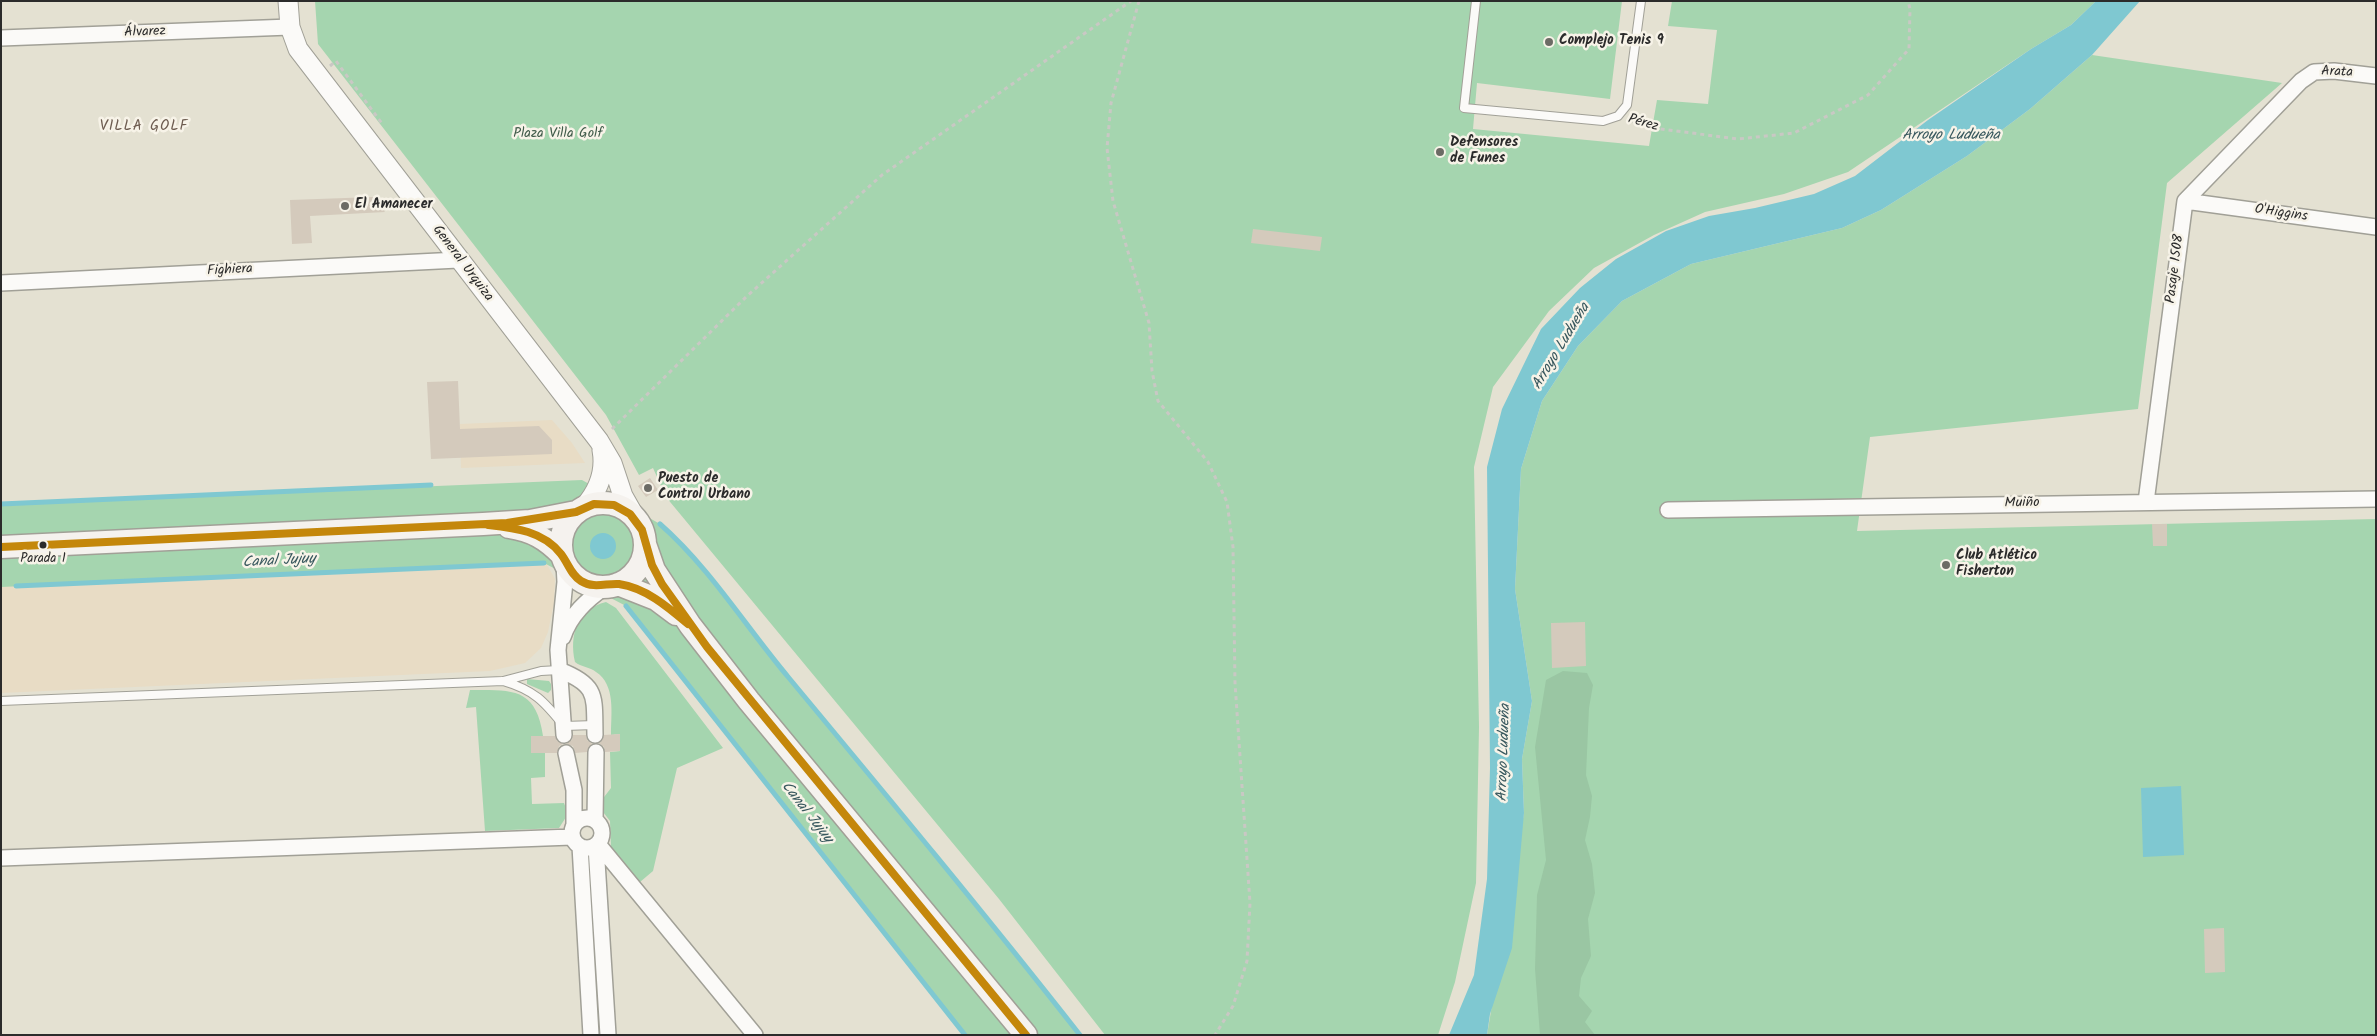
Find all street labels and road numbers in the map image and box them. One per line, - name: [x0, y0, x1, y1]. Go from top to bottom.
- street label: Álvarez: [124, 24, 166, 42]
- street label: Arata: [2321, 64, 2353, 82]
- street label: Pérez: [1626, 112, 1660, 136]
- street label: O'Higgins: [2253, 202, 2309, 226]
- street label: General Urquiza: [428, 222, 496, 306]
- street label: Pasaje 1508: [2163, 233, 2189, 305]
- street label: Fighiera: [207, 261, 253, 281]
- street label: Muiño: [2004, 495, 2040, 513]

